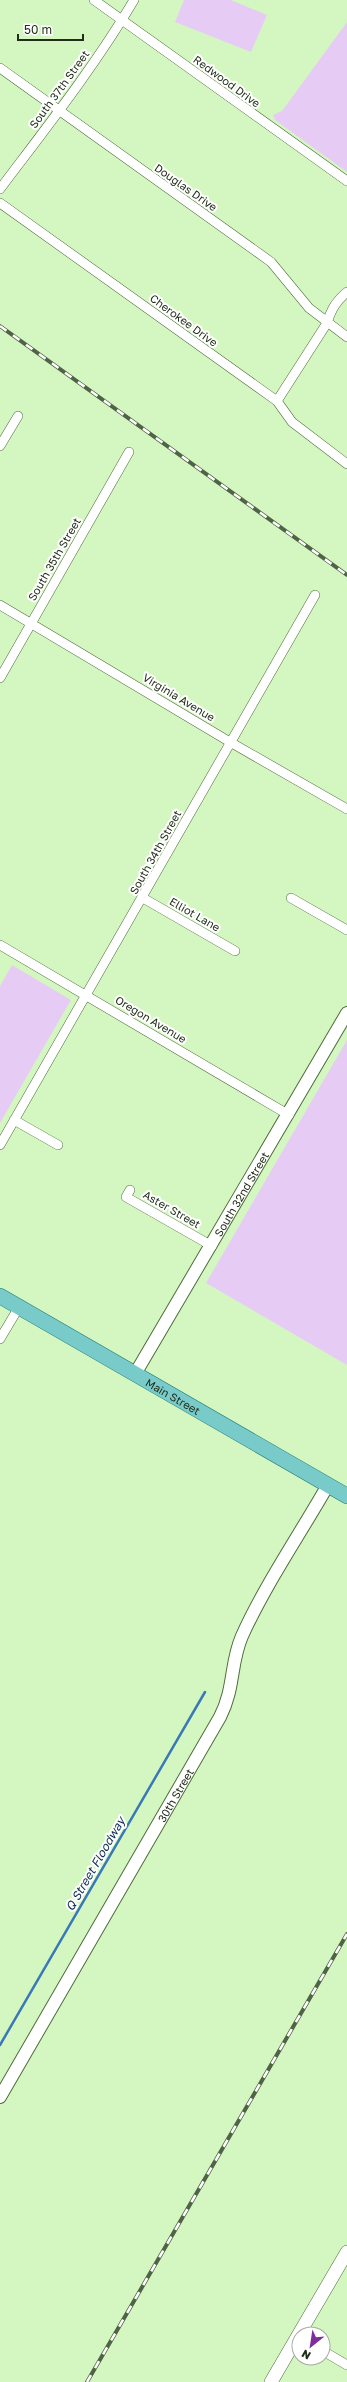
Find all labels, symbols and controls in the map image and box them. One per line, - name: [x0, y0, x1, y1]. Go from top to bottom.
- scale bar: [18, 16, 83, 42]
- text: 50 m: [24, 22, 52, 37]
- street label: South 37th Street: [26, 48, 92, 130]
- street label: Redwood Drive: [191, 52, 263, 110]
- street label: Douglas Drive: [152, 161, 220, 213]
- street label: Cherokee Drive: [148, 291, 220, 349]
- street label: South 35th Street: [25, 515, 83, 603]
- street label: Virginia Avenue: [141, 670, 217, 724]
- street label: South 34th Street: [127, 808, 183, 896]
- street label: Elliot Lane: [167, 894, 223, 934]
- street label: Oregon Avenue: [113, 993, 189, 1045]
- street label: South 32nd Street: [211, 1149, 271, 1238]
- street label: Aster Street: [141, 1187, 203, 1231]
- street label: Main Street: [144, 1375, 203, 1417]
- street label: 30th Street: [154, 1766, 195, 1824]
- water label: Q Street Floodway: [62, 1812, 129, 1914]
- north arrow: [291, 2326, 331, 2366]
- text: N: [299, 2347, 313, 2363]

